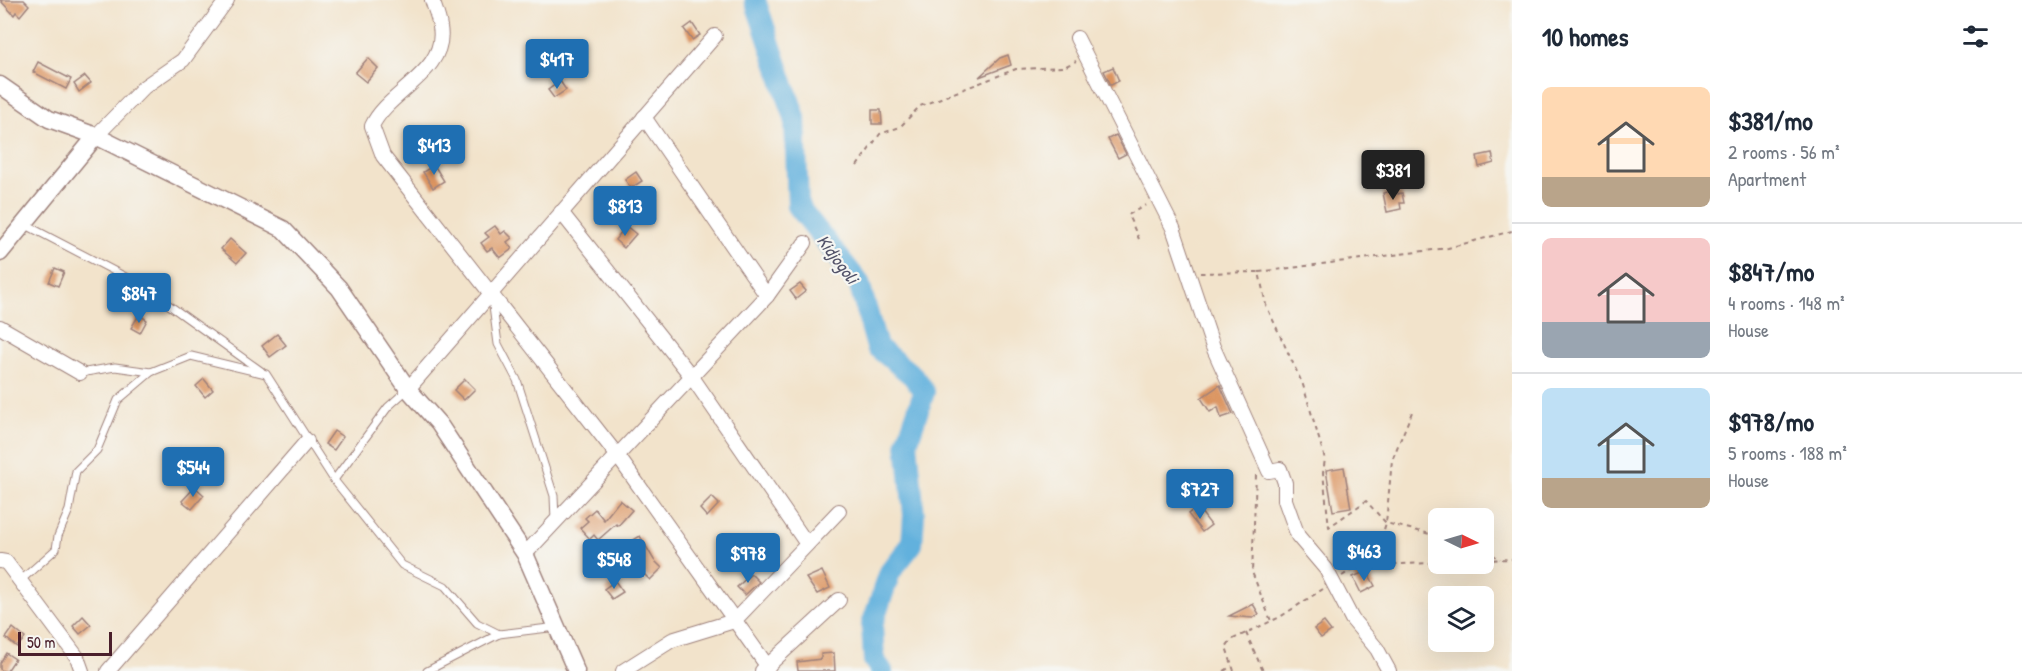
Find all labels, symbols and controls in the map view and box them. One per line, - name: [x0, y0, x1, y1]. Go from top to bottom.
- text: 10 homes: [1542, 19, 1629, 54]
- icon: filters: [1959, 20, 1992, 53]
- pin: $417: [521, 39, 593, 90]
- text: $417: [540, 45, 574, 72]
- text: $381/mo: [1728, 103, 1813, 138]
- icon: home: [1590, 111, 1662, 183]
- pin: $413: [398, 125, 470, 176]
- text: $413: [417, 131, 451, 158]
- text: 2 rooms · 56 m²: [1728, 138, 1840, 165]
- pin: $381: [1357, 150, 1429, 201]
- text: $381: [1375, 156, 1411, 183]
- text: Apartment: [1728, 165, 1806, 192]
- pin: $813: [589, 186, 661, 237]
- text: $813: [607, 192, 643, 219]
- water label: Kidjogoli: [811, 229, 866, 290]
- text: $847/mo: [1728, 254, 1814, 289]
- icon: home: [1590, 262, 1662, 334]
- pin: $847: [103, 273, 175, 324]
- text: $847: [121, 279, 157, 306]
- text: 4 rooms · 148 m²: [1728, 289, 1845, 316]
- text: House: [1728, 316, 1769, 343]
- text: $978/mo: [1728, 404, 1814, 439]
- icon: home: [1590, 412, 1662, 484]
- text: 5 rooms · 188 m²: [1728, 439, 1847, 466]
- pin: $544: [157, 447, 229, 498]
- text: $544: [176, 453, 210, 480]
- text: House: [1728, 466, 1769, 493]
- pin: $727: [1164, 469, 1236, 520]
- text: $727: [1180, 475, 1220, 502]
- north arrow: [1428, 508, 1494, 574]
- map controls: [1428, 508, 1494, 652]
- pin: $463: [1328, 531, 1400, 582]
- pin: $978: [712, 533, 784, 584]
- text: $463: [1347, 537, 1381, 564]
- pin: $548: [578, 539, 650, 590]
- text: $978: [730, 539, 766, 566]
- text: $548: [597, 545, 631, 572]
- button: layers: [1428, 586, 1494, 652]
- scale bar: [18, 629, 112, 656]
- text: 50 m: [27, 631, 56, 653]

